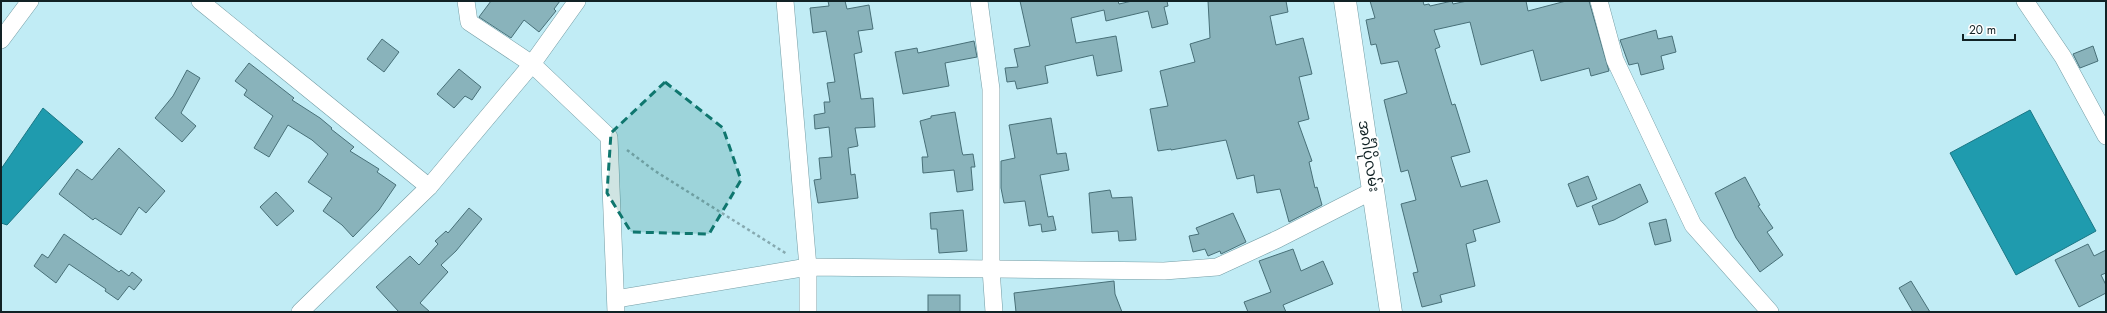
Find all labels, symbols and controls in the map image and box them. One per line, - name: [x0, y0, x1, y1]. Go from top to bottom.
- scale bar: [1963, 16, 2015, 42]
- text: 20 m: [1969, 21, 1996, 39]
- street label: အင်္ဂါပိုလမ်း: [1351, 119, 1386, 194]

